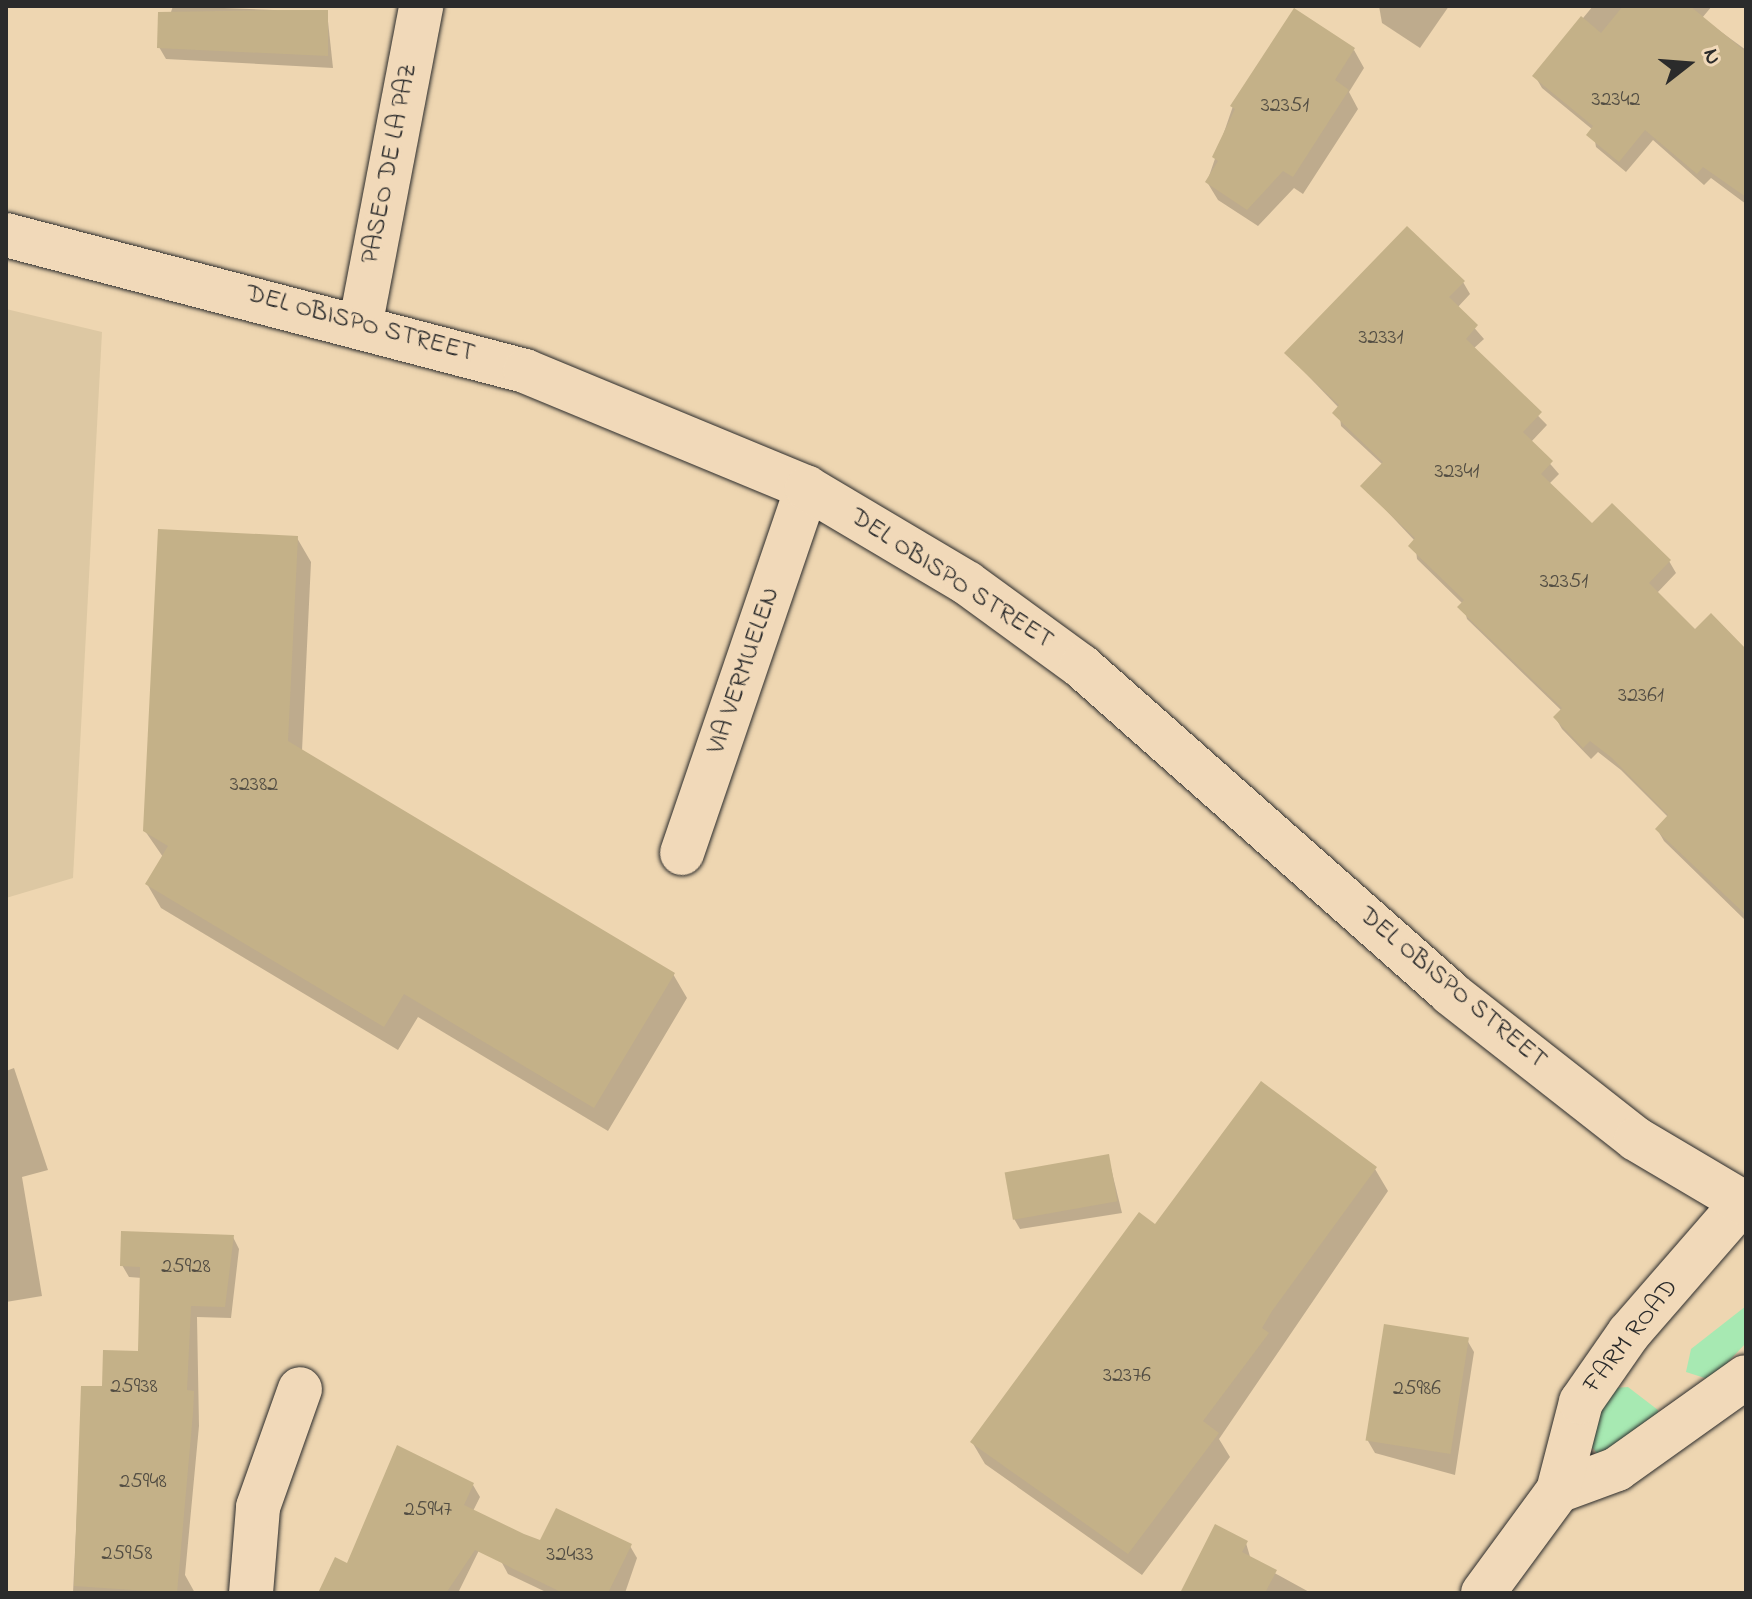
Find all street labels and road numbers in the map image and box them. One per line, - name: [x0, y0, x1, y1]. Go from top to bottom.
- street label: PASEO DE LA PAZ: [356, 61, 426, 267]
- street label: DEL OBISPO STREET: [242, 279, 478, 371]
- street label: DEL OBISPO STREET: [844, 503, 1058, 657]
- street label: VIA VERMUELEN: [702, 584, 788, 758]
- street label: DEL OBISPO STREET: [1352, 901, 1552, 1077]
- street label: FARM ROAD: [1578, 1274, 1686, 1400]

